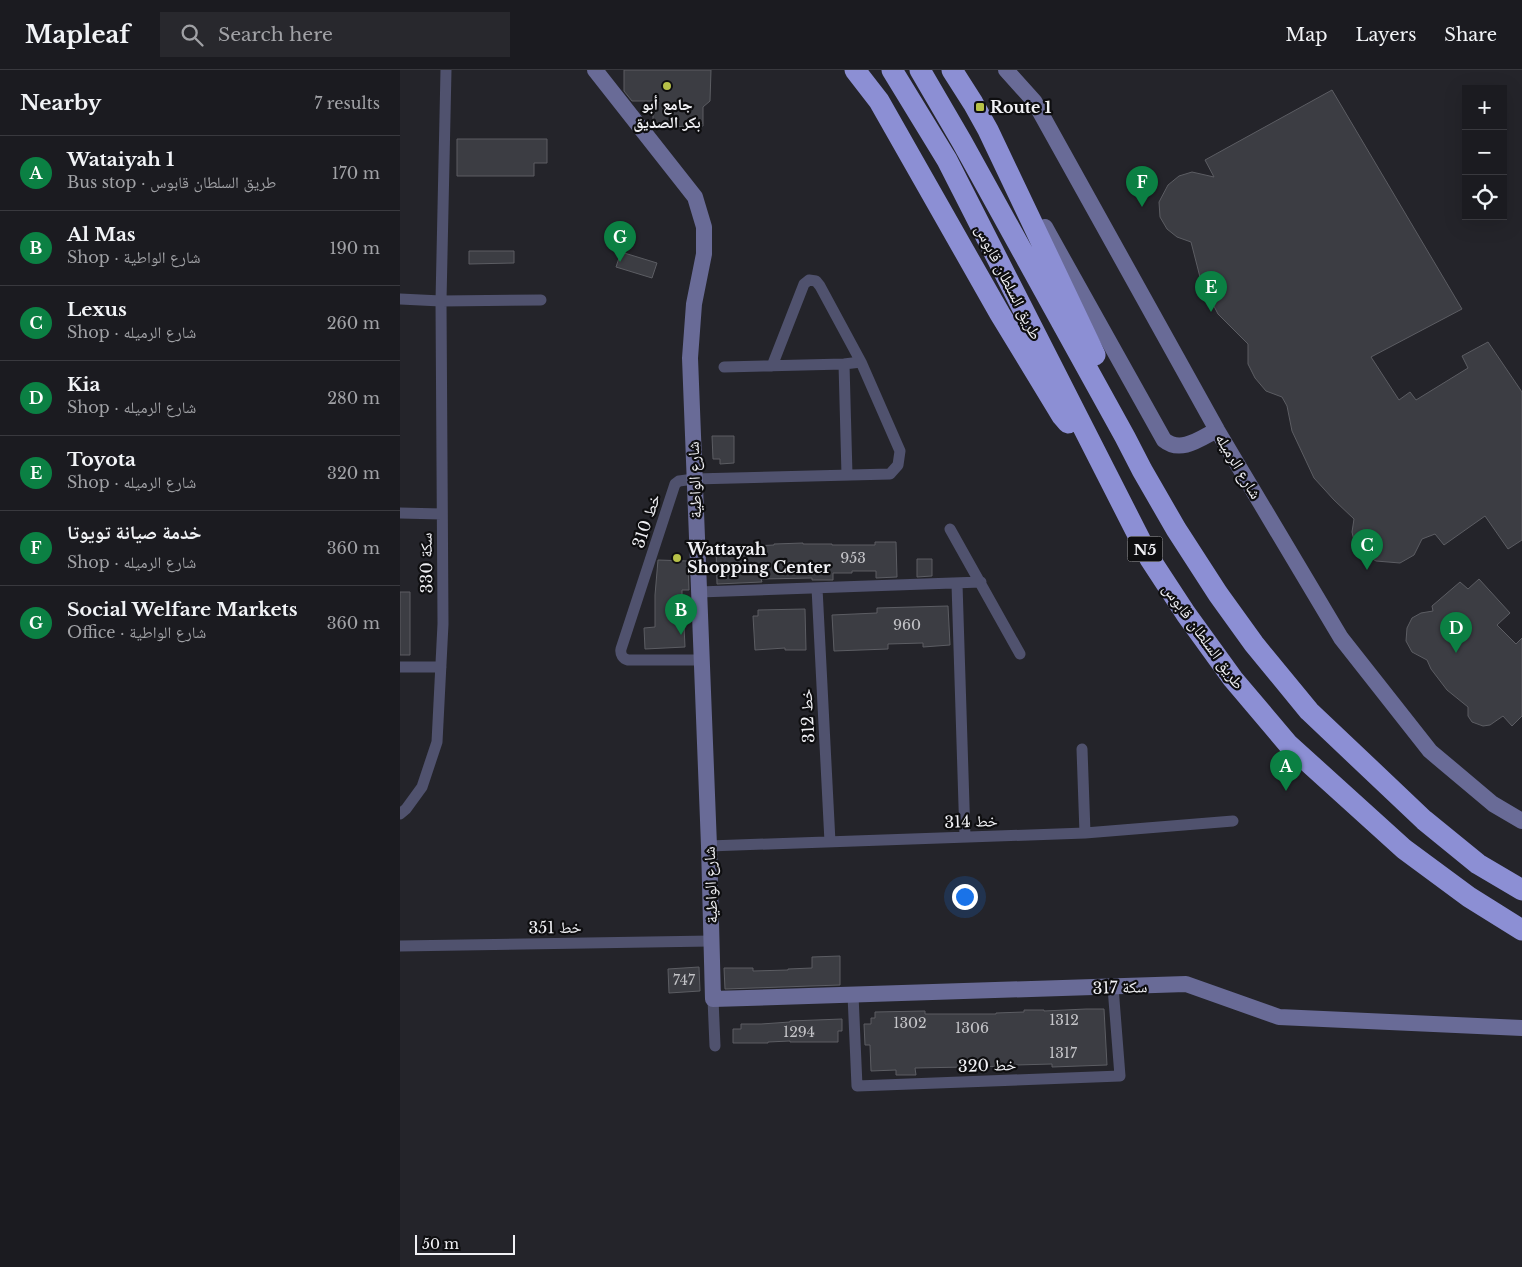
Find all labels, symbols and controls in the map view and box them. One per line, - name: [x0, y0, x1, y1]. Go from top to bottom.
- search box: [160, 12, 510, 57]
- text: Mapleaf: [25, 20, 130, 49]
- icon: search: [178, 21, 206, 49]
- text: Search here: [218, 23, 333, 46]
- text: Map: [1286, 24, 1327, 46]
- text: Layers: [1355, 24, 1416, 46]
- text: Share: [1444, 24, 1497, 46]
- marker: جامع أبو بكر الصديق: [661, 80, 673, 92]
- map controls: [1462, 85, 1507, 220]
- button: +: [1462, 85, 1507, 130]
- text: Nearby: [20, 90, 101, 116]
- text: 7 results: [314, 93, 380, 113]
- place label: جامع أبو بكر الصديق: [633, 94, 701, 132]
- place label: Route 1: [990, 97, 1052, 117]
- marker: Route 1: [974, 101, 986, 113]
- button: −: [1462, 130, 1507, 175]
- text: Wataiyah 1: [67, 148, 174, 171]
- text: A: [30, 163, 42, 183]
- text: 170 m: [332, 163, 380, 183]
- pin: F: [1126, 166, 1158, 207]
- text: Bus stop · طريق السلطان قابوس: [67, 172, 276, 192]
- button: locate: [1462, 175, 1507, 220]
- pin: G: [604, 221, 636, 262]
- street label: طريق السلطان قابوس: [971, 221, 1047, 343]
- text: Al Mas: [67, 223, 136, 246]
- text: B: [30, 238, 42, 258]
- text: 190 m: [329, 238, 380, 258]
- text: Shop · شارع الواطية: [67, 247, 200, 267]
- pin: E: [1195, 271, 1227, 312]
- text: Lexus: [67, 298, 127, 321]
- text: C: [29, 313, 43, 333]
- text: 260 m: [327, 313, 380, 333]
- text: Shop · شارع الرميله: [67, 322, 196, 342]
- text: Kia: [67, 373, 100, 396]
- text: D: [29, 388, 43, 408]
- text: 280 m: [327, 388, 380, 408]
- text: Shop · شارع الرميله: [67, 397, 196, 417]
- street label: شارع الرميله: [1211, 430, 1266, 503]
- street label: شارع الواطية: [683, 441, 706, 519]
- text: Toyota: [67, 448, 136, 471]
- text: E: [30, 463, 42, 483]
- text: 320 m: [327, 463, 380, 483]
- text: Shop · شارع الرميله: [67, 472, 196, 492]
- street label: خط 310: [628, 491, 664, 551]
- text: خدمة صيانة تويوتا: [67, 521, 202, 544]
- pin: C: [1351, 529, 1383, 570]
- street label: سكة 330: [415, 532, 437, 594]
- road number: N5: [1128, 536, 1162, 562]
- text: F: [30, 538, 42, 558]
- text: 360 m: [327, 538, 380, 558]
- place label: Wattayah Shopping Center: [686, 539, 831, 577]
- house number: 953: [840, 549, 866, 567]
- text: Shop · شارع الرميله: [67, 552, 196, 572]
- marker: Wattayah Shopping Center: [671, 552, 683, 564]
- street label: طريق السلطان قابوس: [1158, 579, 1249, 693]
- pin: B: [665, 594, 697, 635]
- text: Social Welfare Markets: [67, 598, 298, 621]
- pin: D: [1440, 612, 1472, 653]
- text: G: [29, 613, 43, 633]
- text: 360 m: [327, 613, 380, 633]
- house number: 960: [893, 616, 921, 634]
- text: Office · شارع الواطية: [67, 622, 206, 642]
- street label: خط 312: [796, 688, 818, 744]
- pin: A: [1270, 750, 1302, 791]
- street label: خط 314: [944, 810, 998, 832]
- street label: شارع الواطية: [699, 846, 722, 924]
- your location: [952, 884, 978, 910]
- street label: خط 351: [528, 917, 582, 937]
- house number: 747: [673, 971, 696, 989]
- street label: سكة 317: [1092, 976, 1148, 998]
- house number: 1312: [1049, 1011, 1079, 1029]
- house number: 1302: [893, 1014, 927, 1032]
- house number: 1306: [955, 1019, 989, 1037]
- house number: 1294: [783, 1023, 815, 1041]
- house number: 1317: [1049, 1044, 1078, 1062]
- street label: خط 320: [958, 1054, 1016, 1076]
- scale bar: [415, 1232, 515, 1255]
- text: 50 m: [422, 1235, 459, 1253]

